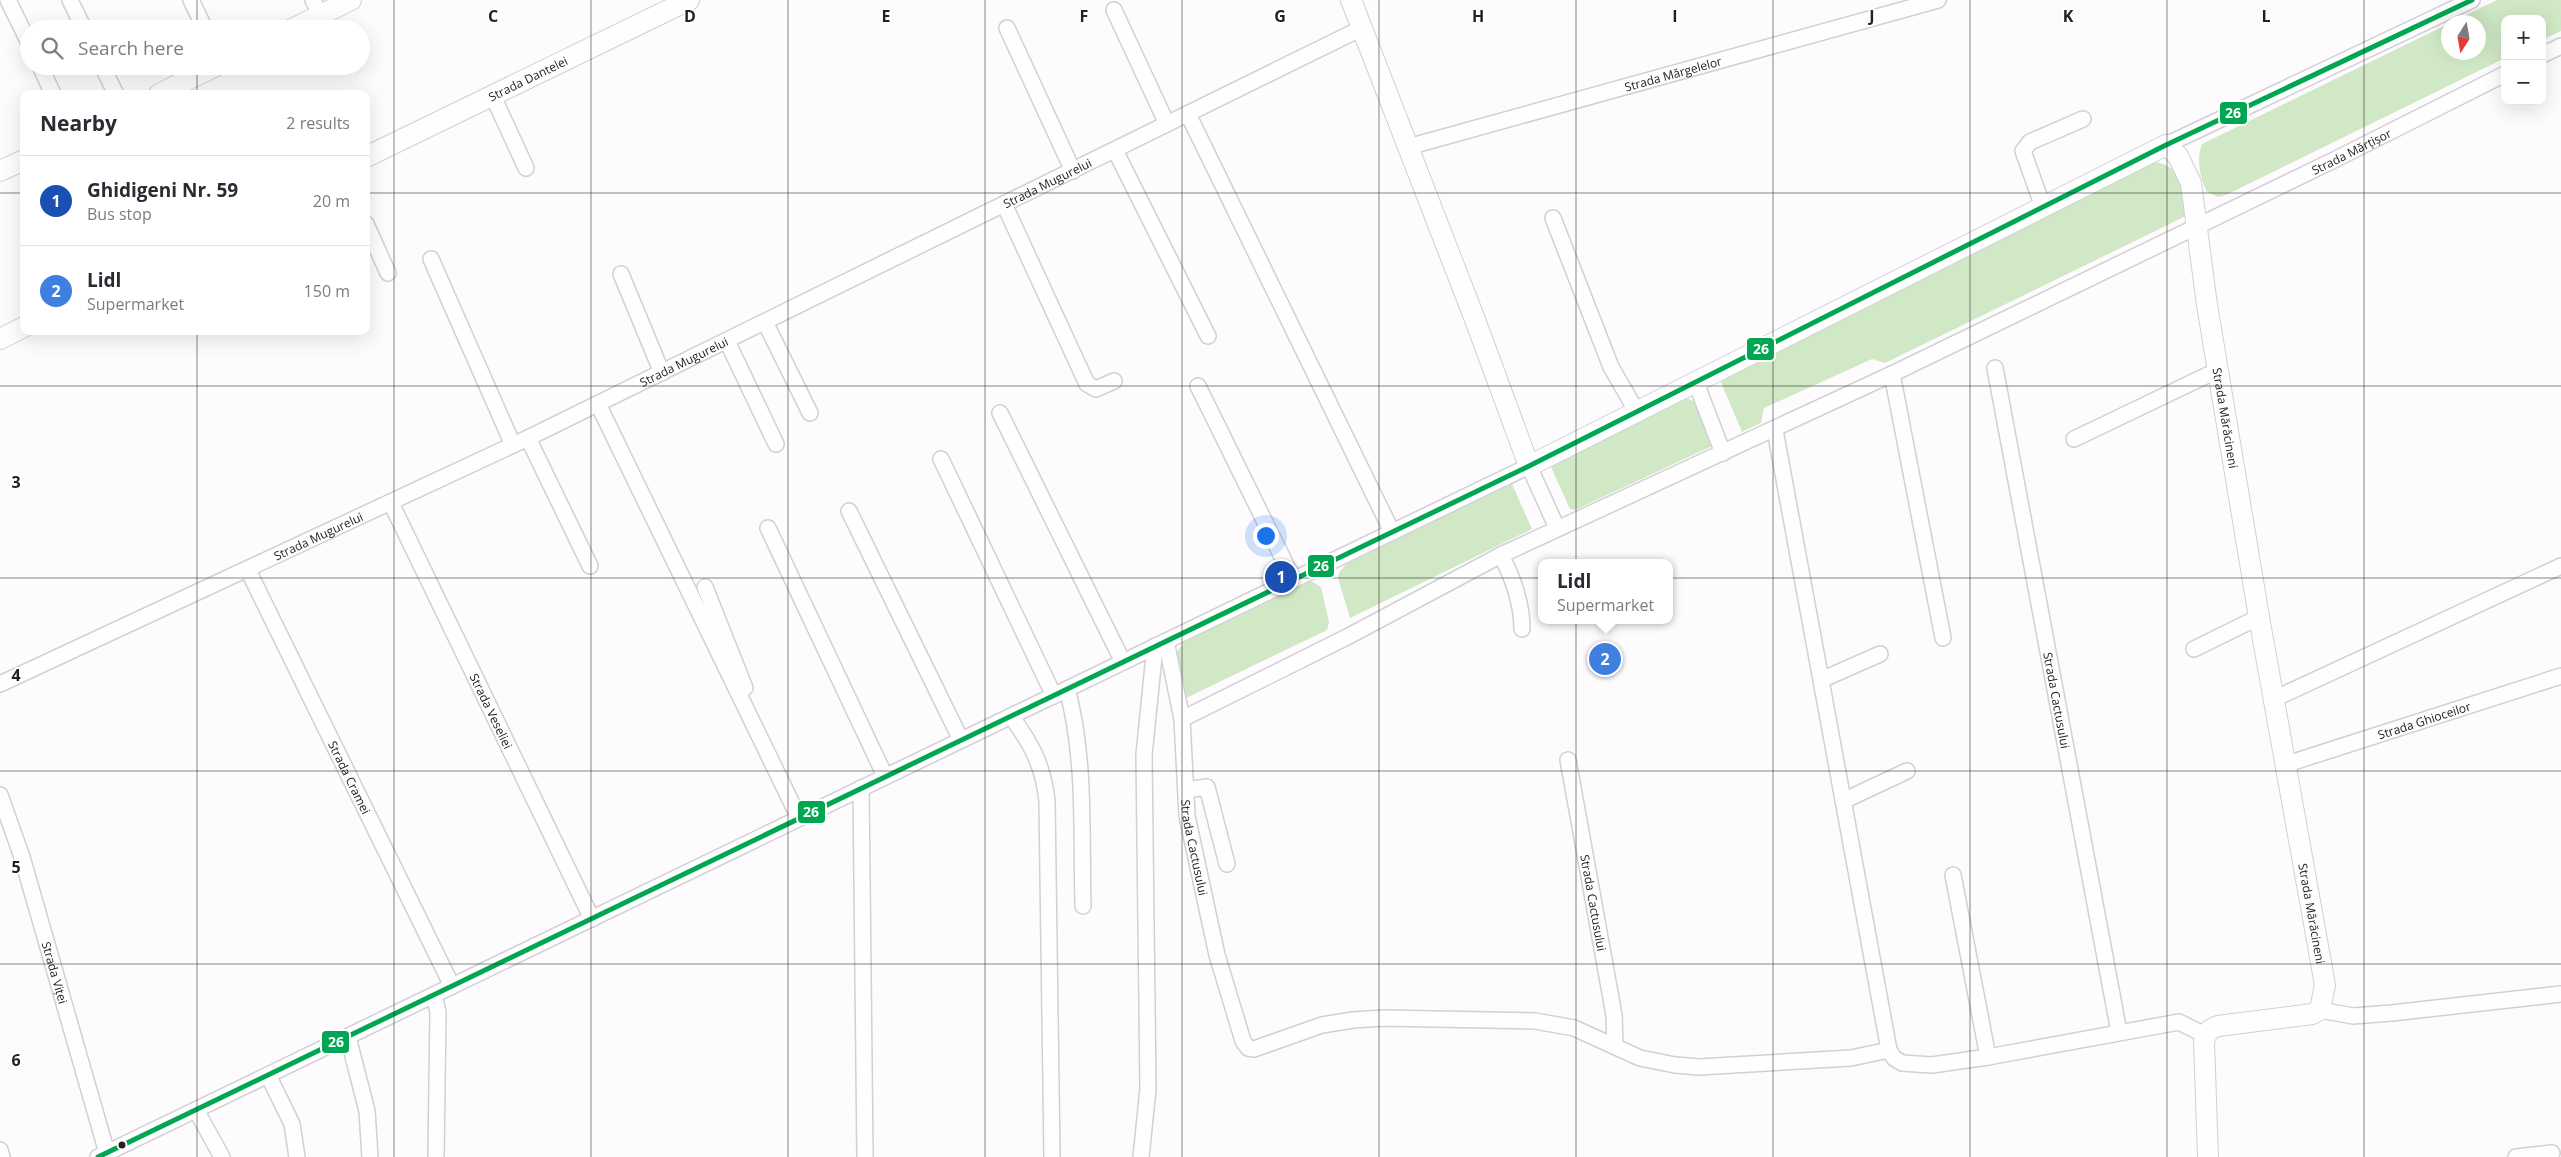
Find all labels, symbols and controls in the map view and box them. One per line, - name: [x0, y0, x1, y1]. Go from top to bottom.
- text: C: [488, 5, 498, 27]
- text: D: [684, 5, 696, 27]
- text: E: [882, 5, 891, 27]
- text: F: [1080, 5, 1088, 27]
- text: G: [1274, 5, 1286, 27]
- text: H: [1472, 5, 1484, 27]
- text: I: [1672, 5, 1678, 27]
- text: J: [1867, 5, 1875, 27]
- text: K: [2063, 5, 2074, 27]
- text: L: [2261, 5, 2271, 27]
- north arrow: [2441, 15, 2486, 60]
- map controls: [2501, 15, 2546, 105]
- button: +: [2501, 15, 2546, 60]
- search box: [20, 20, 370, 75]
- icon: search: [38, 34, 66, 62]
- text: Search here: [78, 35, 184, 61]
- street label: Strada Dantelei: [485, 52, 570, 105]
- street label: Strada Mărgelelor: [1622, 52, 1724, 95]
- button: −: [2501, 60, 2546, 105]
- line badge: 26: [2219, 101, 2248, 125]
- text: 26: [2225, 103, 2241, 122]
- text: Nearby: [40, 109, 117, 137]
- text: 2 results: [286, 112, 350, 134]
- street label: Strada Mărțișor: [2309, 124, 2394, 178]
- street label: Strada Mugurelui: [1000, 154, 1094, 212]
- text: Ghidigeni Nr. 59: [87, 177, 238, 203]
- text: 1: [51, 190, 61, 212]
- text: 20 m: [313, 190, 350, 212]
- text: Bus stop: [87, 203, 152, 225]
- text: Lidl: [87, 267, 121, 293]
- text: 2: [51, 280, 61, 302]
- text: 150 m: [304, 280, 350, 302]
- text: Supermarket: [87, 293, 184, 315]
- street label: Strada Mugurelui: [637, 332, 731, 390]
- line badge: 26: [1746, 337, 1775, 361]
- text: 26: [1753, 339, 1769, 358]
- street label: Strada Mărăcineni: [2209, 366, 2243, 470]
- text: 3: [11, 471, 21, 493]
- street label: Strada Mugurelui: [271, 508, 366, 564]
- your location: [1253, 523, 1279, 549]
- line badge: 26: [1307, 554, 1335, 578]
- text: 26: [1313, 556, 1329, 575]
- pin: 1: [1265, 558, 1297, 596]
- popup: [1538, 559, 1673, 624]
- text: Lidl: [1557, 568, 1591, 594]
- text: Supermarket: [1557, 594, 1654, 616]
- pin: 2: [1589, 640, 1621, 678]
- street label: Strada Cactusului: [2040, 651, 2074, 750]
- text: 4: [11, 664, 21, 686]
- street label: Strada Veseliei: [466, 670, 517, 752]
- street label: Strada Ghioceilor: [2376, 697, 2473, 743]
- street label: Strada Cramei: [325, 738, 375, 817]
- street label: Strada Cactusului: [1178, 799, 1212, 897]
- line badge: 26: [797, 800, 826, 824]
- text: 26: [803, 802, 819, 821]
- street label: Strada Cactusului: [1577, 853, 1611, 952]
- text: 5: [11, 856, 21, 878]
- street label: Strada Mărăcineni: [2295, 862, 2330, 965]
- street label: Strada Viței: [38, 940, 72, 1006]
- line badge: 26: [321, 1030, 350, 1054]
- text: 26: [328, 1032, 344, 1051]
- text: 6: [11, 1049, 21, 1071]
- unlabelled marker: [117, 1140, 127, 1150]

